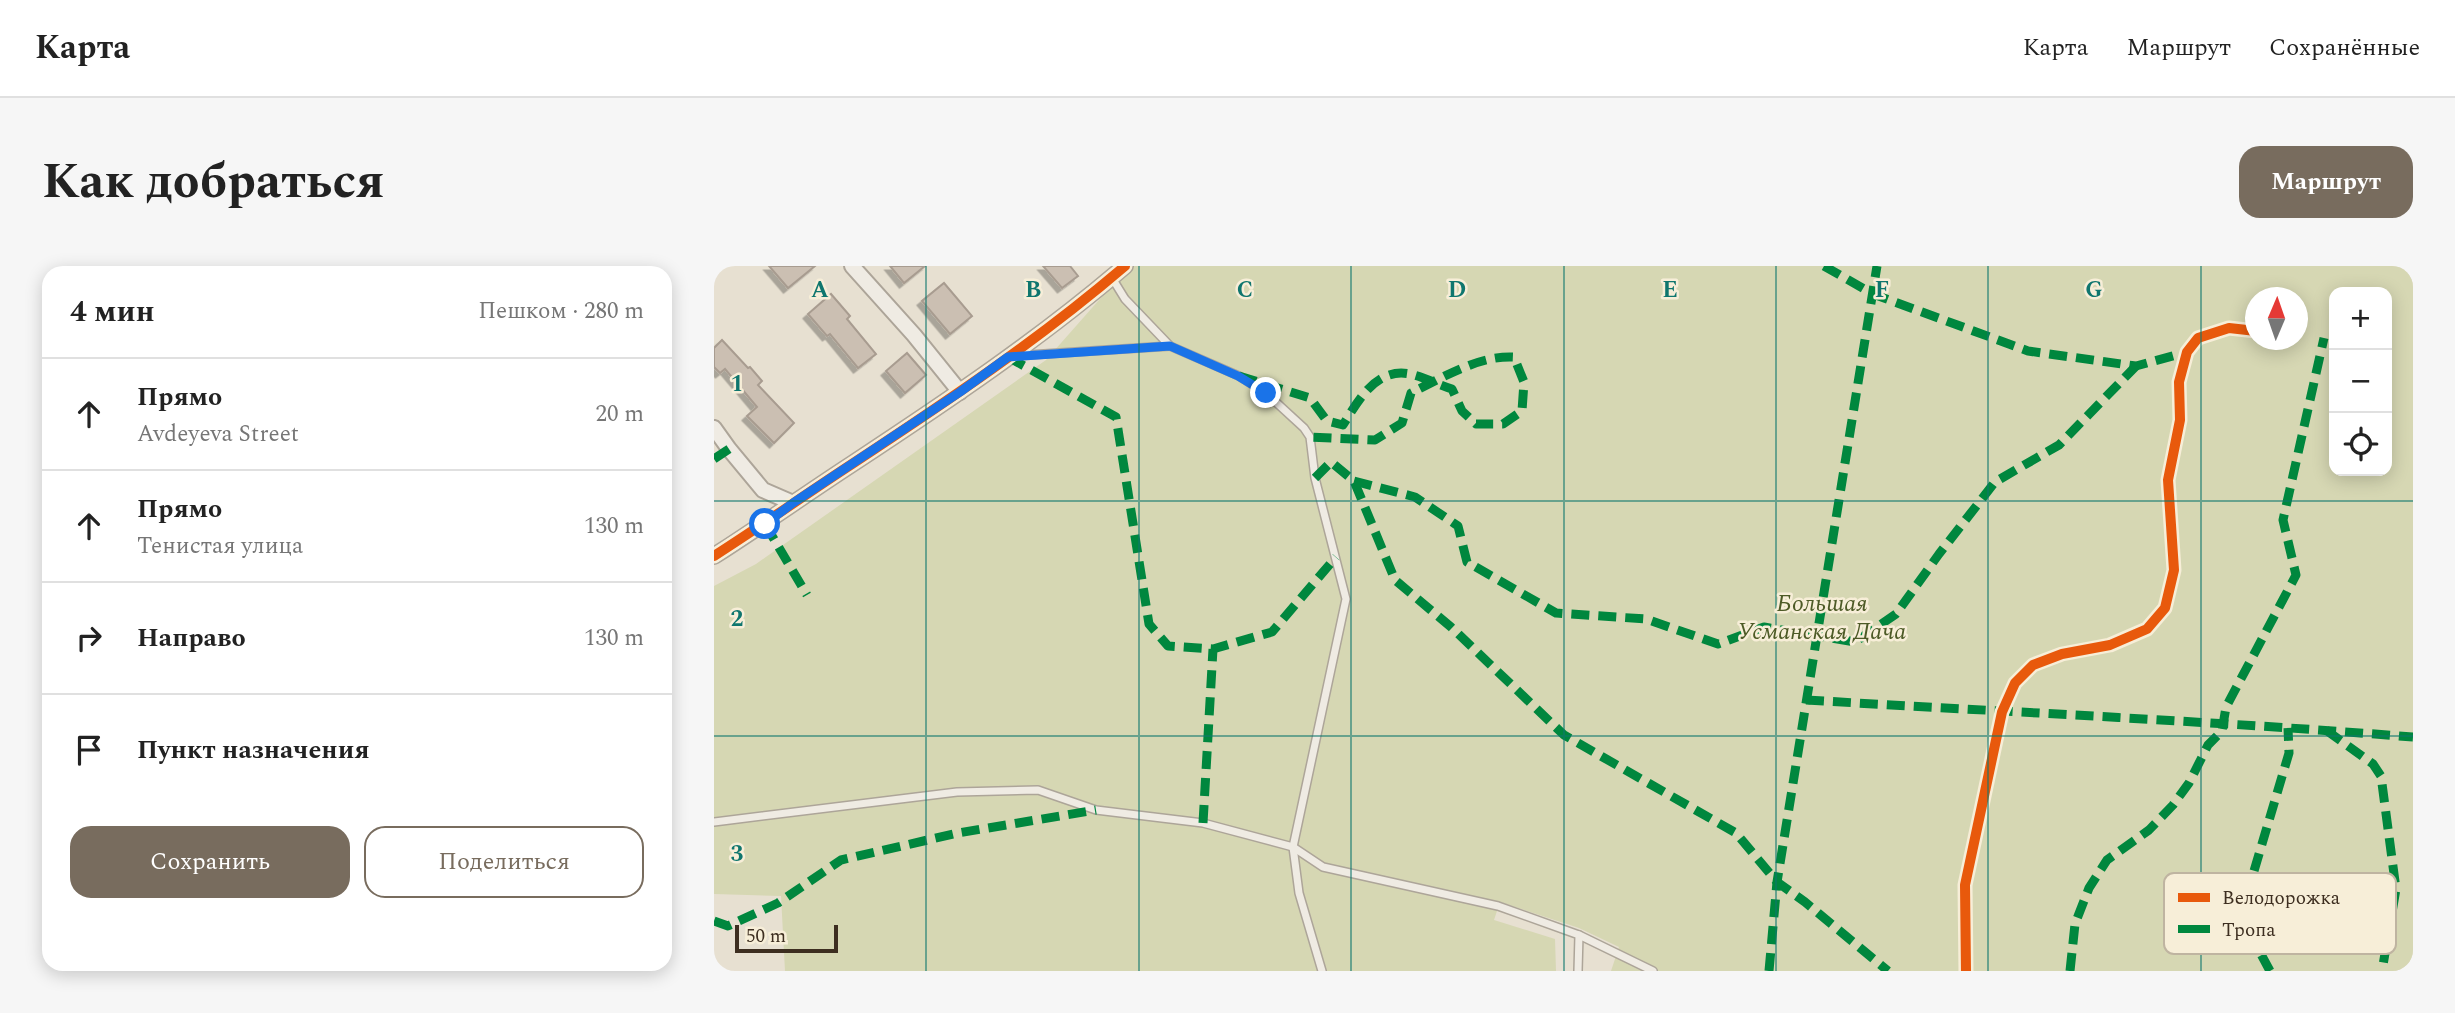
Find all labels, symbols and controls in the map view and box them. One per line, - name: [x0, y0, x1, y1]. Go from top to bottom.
- text: Карта: [35, 23, 130, 73]
- text: Карта: [2023, 30, 2088, 66]
- text: Маршрут: [2126, 30, 2231, 66]
- text: Сохранённые: [2269, 30, 2420, 66]
- text: Как добраться: [42, 145, 384, 220]
- button: Маршрут: [2239, 146, 2413, 218]
- text: A: [811, 273, 829, 308]
- text: B: [1025, 273, 1041, 308]
- text: C: [1237, 273, 1253, 308]
- text: D: [1448, 273, 1466, 308]
- text: E: [1662, 273, 1678, 308]
- text: F: [1875, 273, 1889, 308]
- text: G: [2085, 273, 2103, 308]
- north arrow: [2245, 287, 2308, 350]
- map controls: [2329, 287, 2392, 476]
- button: +: [2329, 287, 2392, 350]
- text: 4 мин: [70, 289, 155, 335]
- text: Пешком · 280 m: [478, 294, 644, 329]
- button: −: [2329, 350, 2392, 413]
- text: 1: [731, 367, 743, 402]
- text: Прямо: [137, 377, 222, 417]
- route end: [1250, 377, 1281, 408]
- icon: ahead: [70, 395, 108, 433]
- text: 20 m: [595, 397, 644, 432]
- button: locate: [2329, 413, 2392, 476]
- text: Avdeyeva Street: [137, 417, 299, 452]
- text: Прямо: [137, 489, 222, 529]
- icon: ahead: [70, 507, 108, 545]
- route start: [749, 508, 780, 539]
- text: 130 m: [584, 509, 644, 544]
- text: Тенистая улица: [137, 529, 303, 564]
- park label: Большая Усманская Дача: [1738, 586, 1906, 650]
- text: 2: [731, 602, 744, 637]
- text: Направо: [137, 618, 246, 658]
- icon: right: [70, 619, 108, 657]
- text: 130 m: [584, 621, 644, 656]
- text: Пункт назначения: [137, 730, 370, 770]
- icon: arrive: [70, 731, 108, 769]
- button: Сохранить: [70, 826, 350, 898]
- button: Поделиться: [364, 826, 644, 898]
- text: 3: [731, 837, 744, 872]
- legend: [2164, 873, 2396, 954]
- text: Велодорожка: [2222, 884, 2341, 913]
- text: Тропа: [2222, 916, 2276, 945]
- scale bar: [735, 922, 838, 954]
- text: 50 m: [746, 922, 786, 951]

